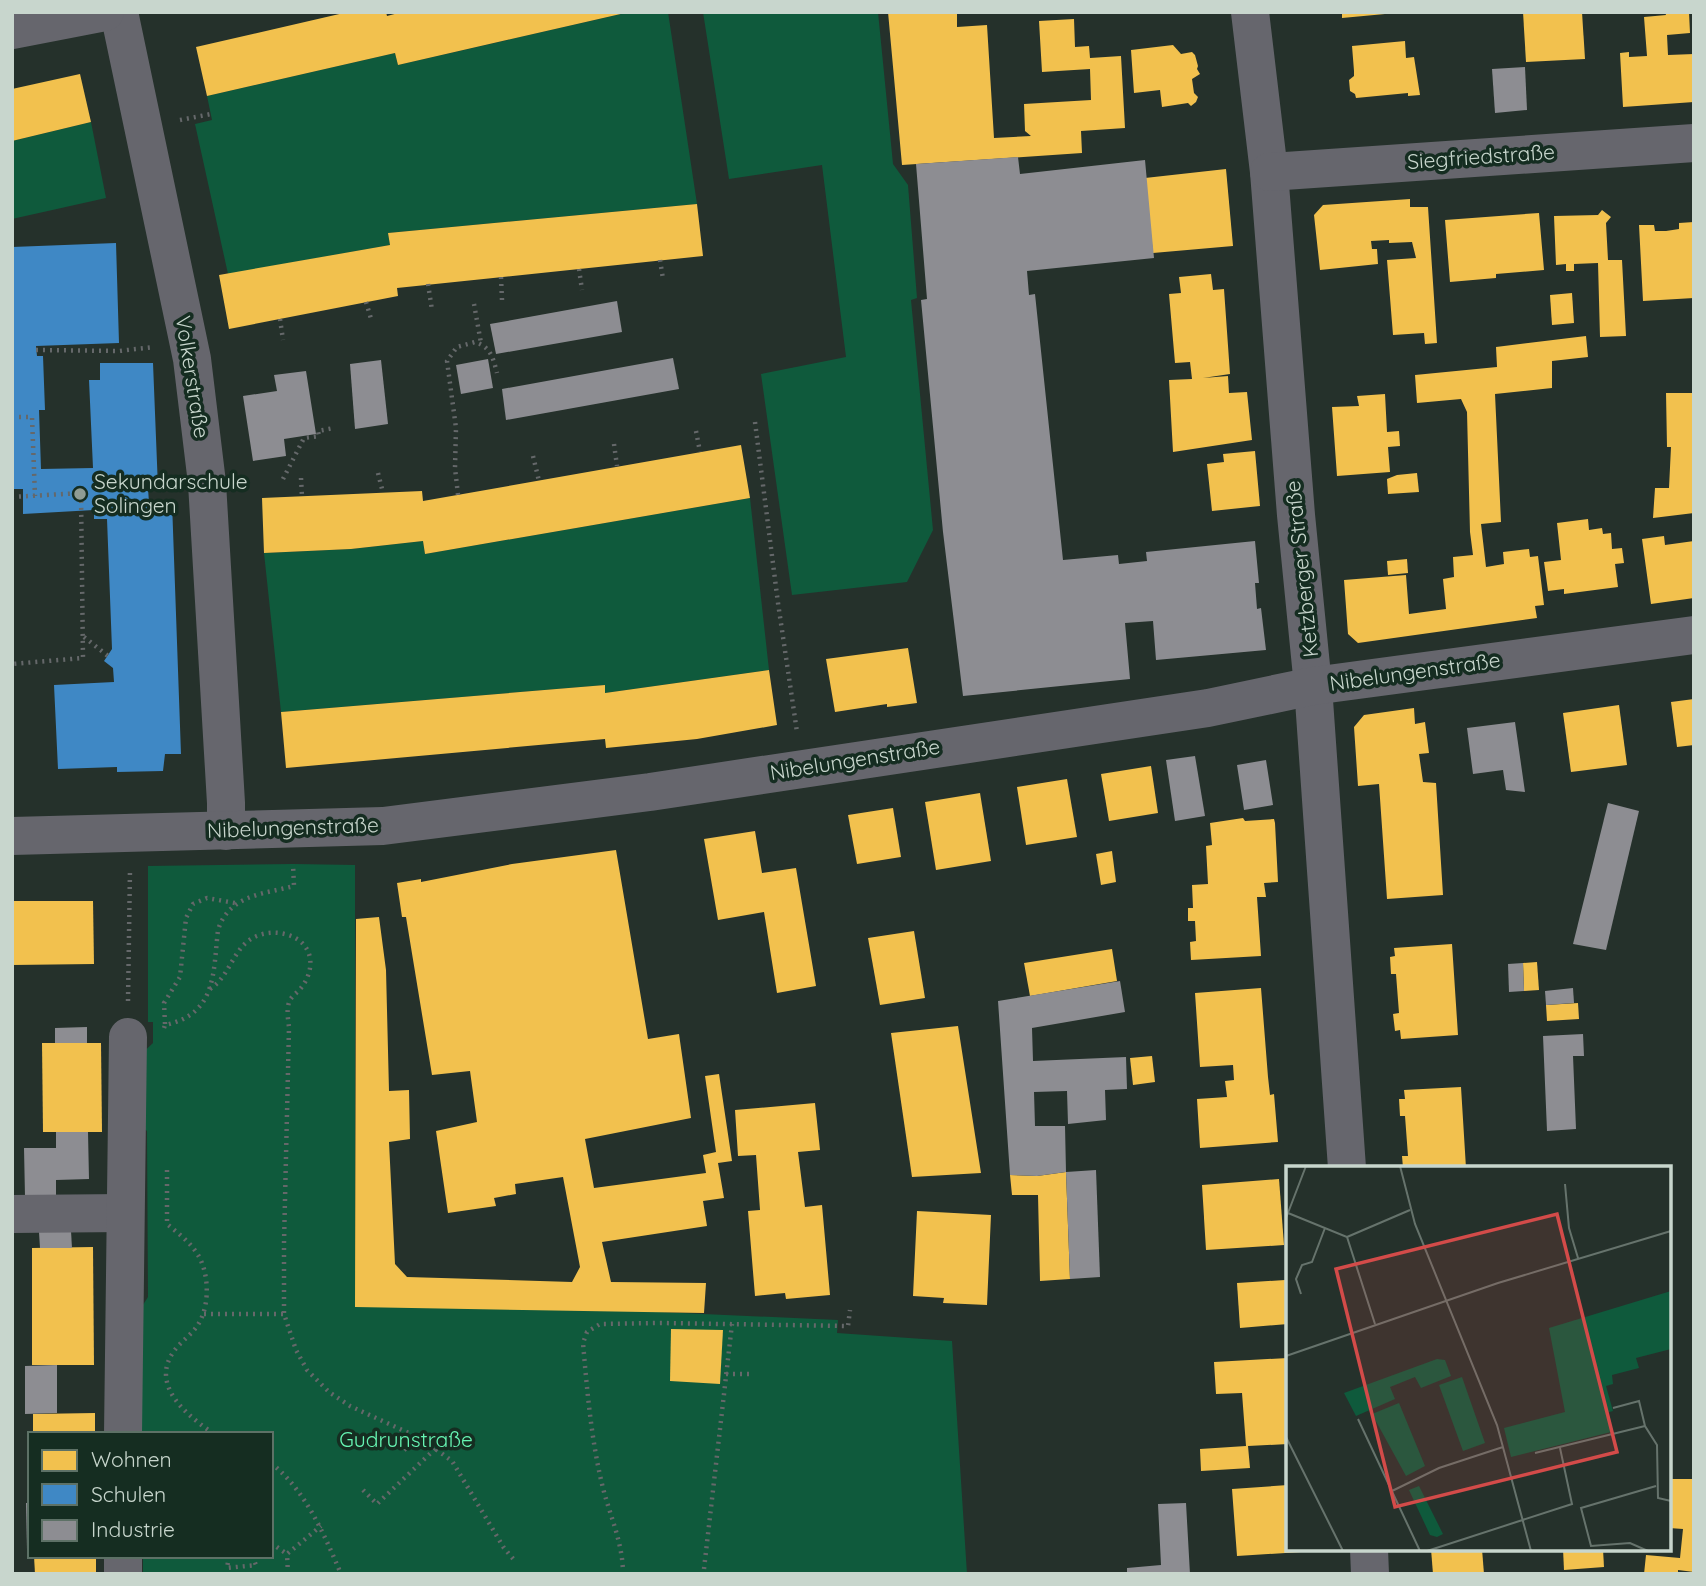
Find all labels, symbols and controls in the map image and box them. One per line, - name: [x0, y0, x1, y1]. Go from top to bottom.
- street label: Siegfriedstraße: [1406, 138, 1556, 174]
- street label: Volkerstraße: [170, 314, 216, 440]
- place label: Sekundarschule Solingen: [94, 468, 248, 518]
- street label: Ketzberger Straße: [1279, 479, 1323, 659]
- marker: Sekundarschule Solingen: [72, 486, 88, 502]
- street label: Nibelungenstraße: [1328, 646, 1502, 696]
- street label: Nibelungenstraße: [768, 733, 942, 785]
- street label: Nibelungenstraße: [207, 811, 379, 843]
- inset map: [1286, 1166, 1671, 1551]
- park label: Gudrunstraße: [339, 1426, 473, 1452]
- legend: [28, 1432, 273, 1558]
- text: Wohnen: [91, 1446, 172, 1472]
- text: Schulen: [91, 1481, 166, 1507]
- text: Industrie: [91, 1516, 175, 1542]

